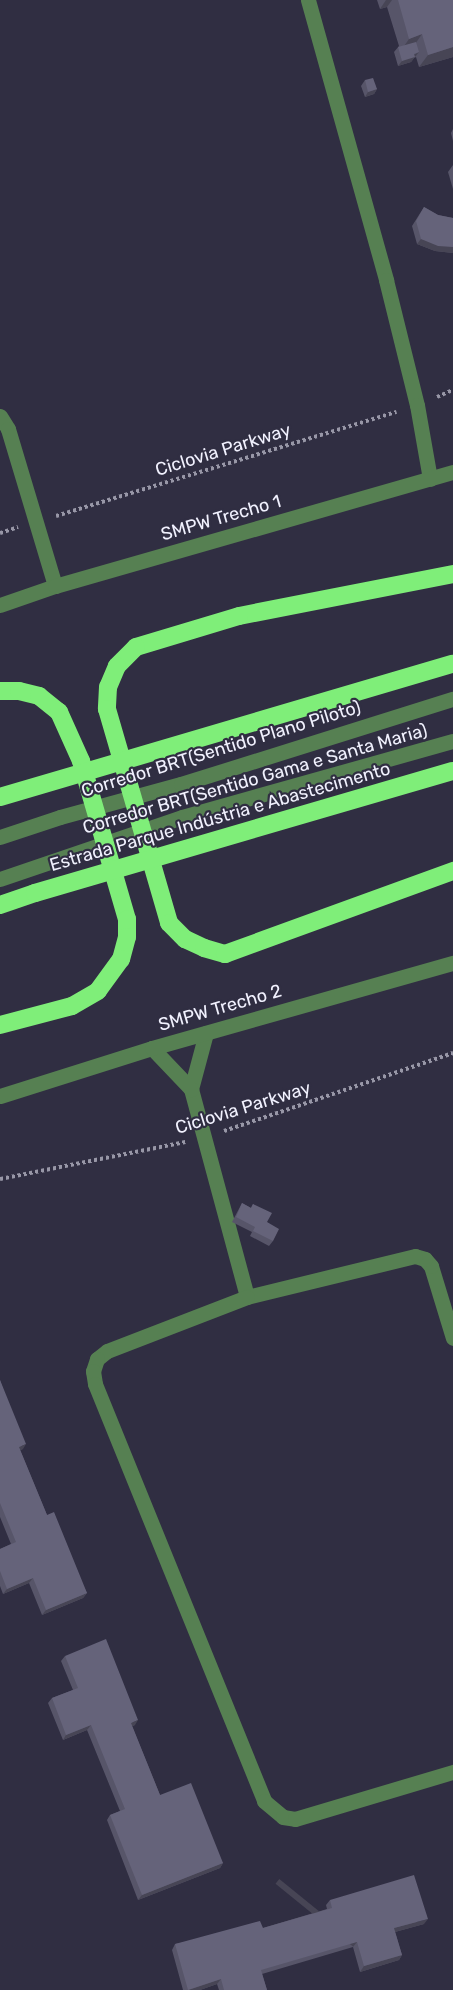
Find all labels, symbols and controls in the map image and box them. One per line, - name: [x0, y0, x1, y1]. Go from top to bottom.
- street label: Ciclovia Parkway: [153, 419, 293, 481]
- street label: SMPW Trecho 1: [158, 490, 284, 546]
- street label: Corredor BRT(Sentido Plano Piloto): [78, 696, 364, 802]
- street label: Corredor BRT(Sentido Gama e Santa Maria): [80, 719, 430, 839]
- street label: Estrada Parque Indústria e Abastecimento: [47, 758, 393, 876]
- street label: SMPW Trecho 2: [156, 980, 284, 1036]
- street label: Ciclovia Parkway: [173, 1077, 313, 1139]

